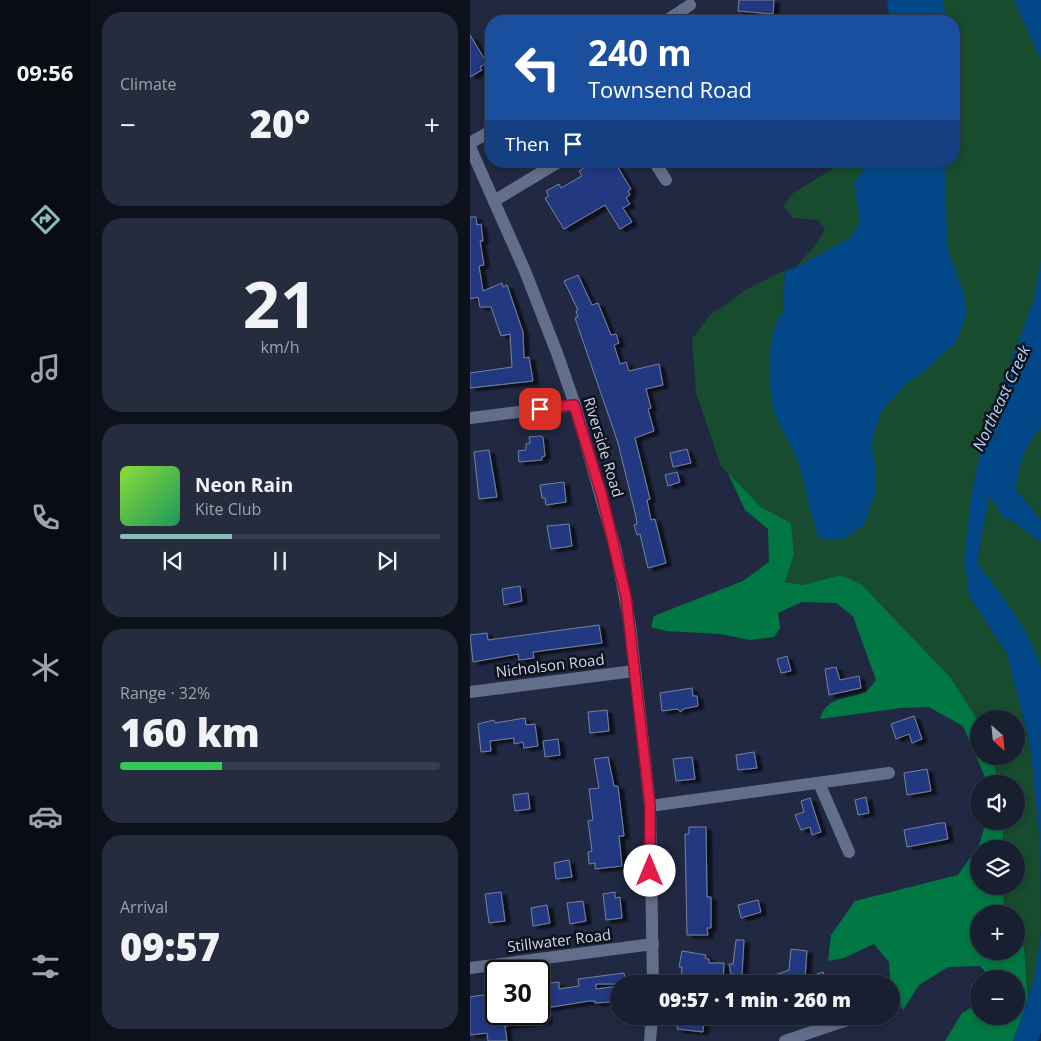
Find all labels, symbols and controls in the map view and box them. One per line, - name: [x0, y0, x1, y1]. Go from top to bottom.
- text: 240 m: [588, 29, 692, 76]
- icon: left: [505, 35, 570, 100]
- text: 09:56: [17, 57, 73, 87]
- text: Climate: [120, 73, 177, 95]
- text: Townsend Road: [588, 74, 752, 104]
- text: 20°: [250, 97, 310, 149]
- text: −: [120, 105, 136, 143]
- text: +: [424, 105, 440, 143]
- icon: arrive: [559, 130, 587, 158]
- text: Then: [505, 131, 549, 157]
- icon: directions: [28, 202, 63, 237]
- text: 21: [243, 259, 317, 347]
- text: km/h: [261, 336, 299, 358]
- water label: Northeast Creek: [967, 341, 1036, 454]
- icon: music: [28, 351, 63, 386]
- pin: [519, 388, 561, 430]
- icon: arrive: [526, 395, 554, 423]
- street label: Riverside Road: [579, 395, 629, 499]
- text: Neon Rain: [195, 472, 293, 498]
- text: Kite Club: [195, 498, 261, 520]
- icon: phone: [28, 500, 63, 535]
- icon: previous: [159, 547, 187, 575]
- icon: pause: [266, 547, 294, 575]
- icon: next: [373, 547, 401, 575]
- street label: Nicholson Road: [495, 648, 605, 682]
- icon: climate: [28, 650, 63, 685]
- text: Range · 32%: [120, 682, 210, 704]
- text: 160 km: [120, 706, 260, 758]
- north arrow: [970, 710, 1025, 765]
- map controls: [970, 710, 1025, 1025]
- button: sound: [970, 775, 1025, 830]
- icon: car: [28, 799, 63, 834]
- button: layers: [970, 840, 1025, 895]
- position arrow: [623, 844, 675, 896]
- text: Arrival: [120, 896, 168, 918]
- button: +: [970, 905, 1025, 960]
- text: 09:57: [120, 920, 220, 972]
- street label: Stillwater Road: [506, 924, 612, 956]
- icon: filters: [28, 949, 63, 984]
- speed limit sign: 30: [485, 960, 550, 1025]
- button: −: [970, 970, 1025, 1025]
- text: 09:57 · 1 min · 260 m: [659, 987, 851, 1013]

